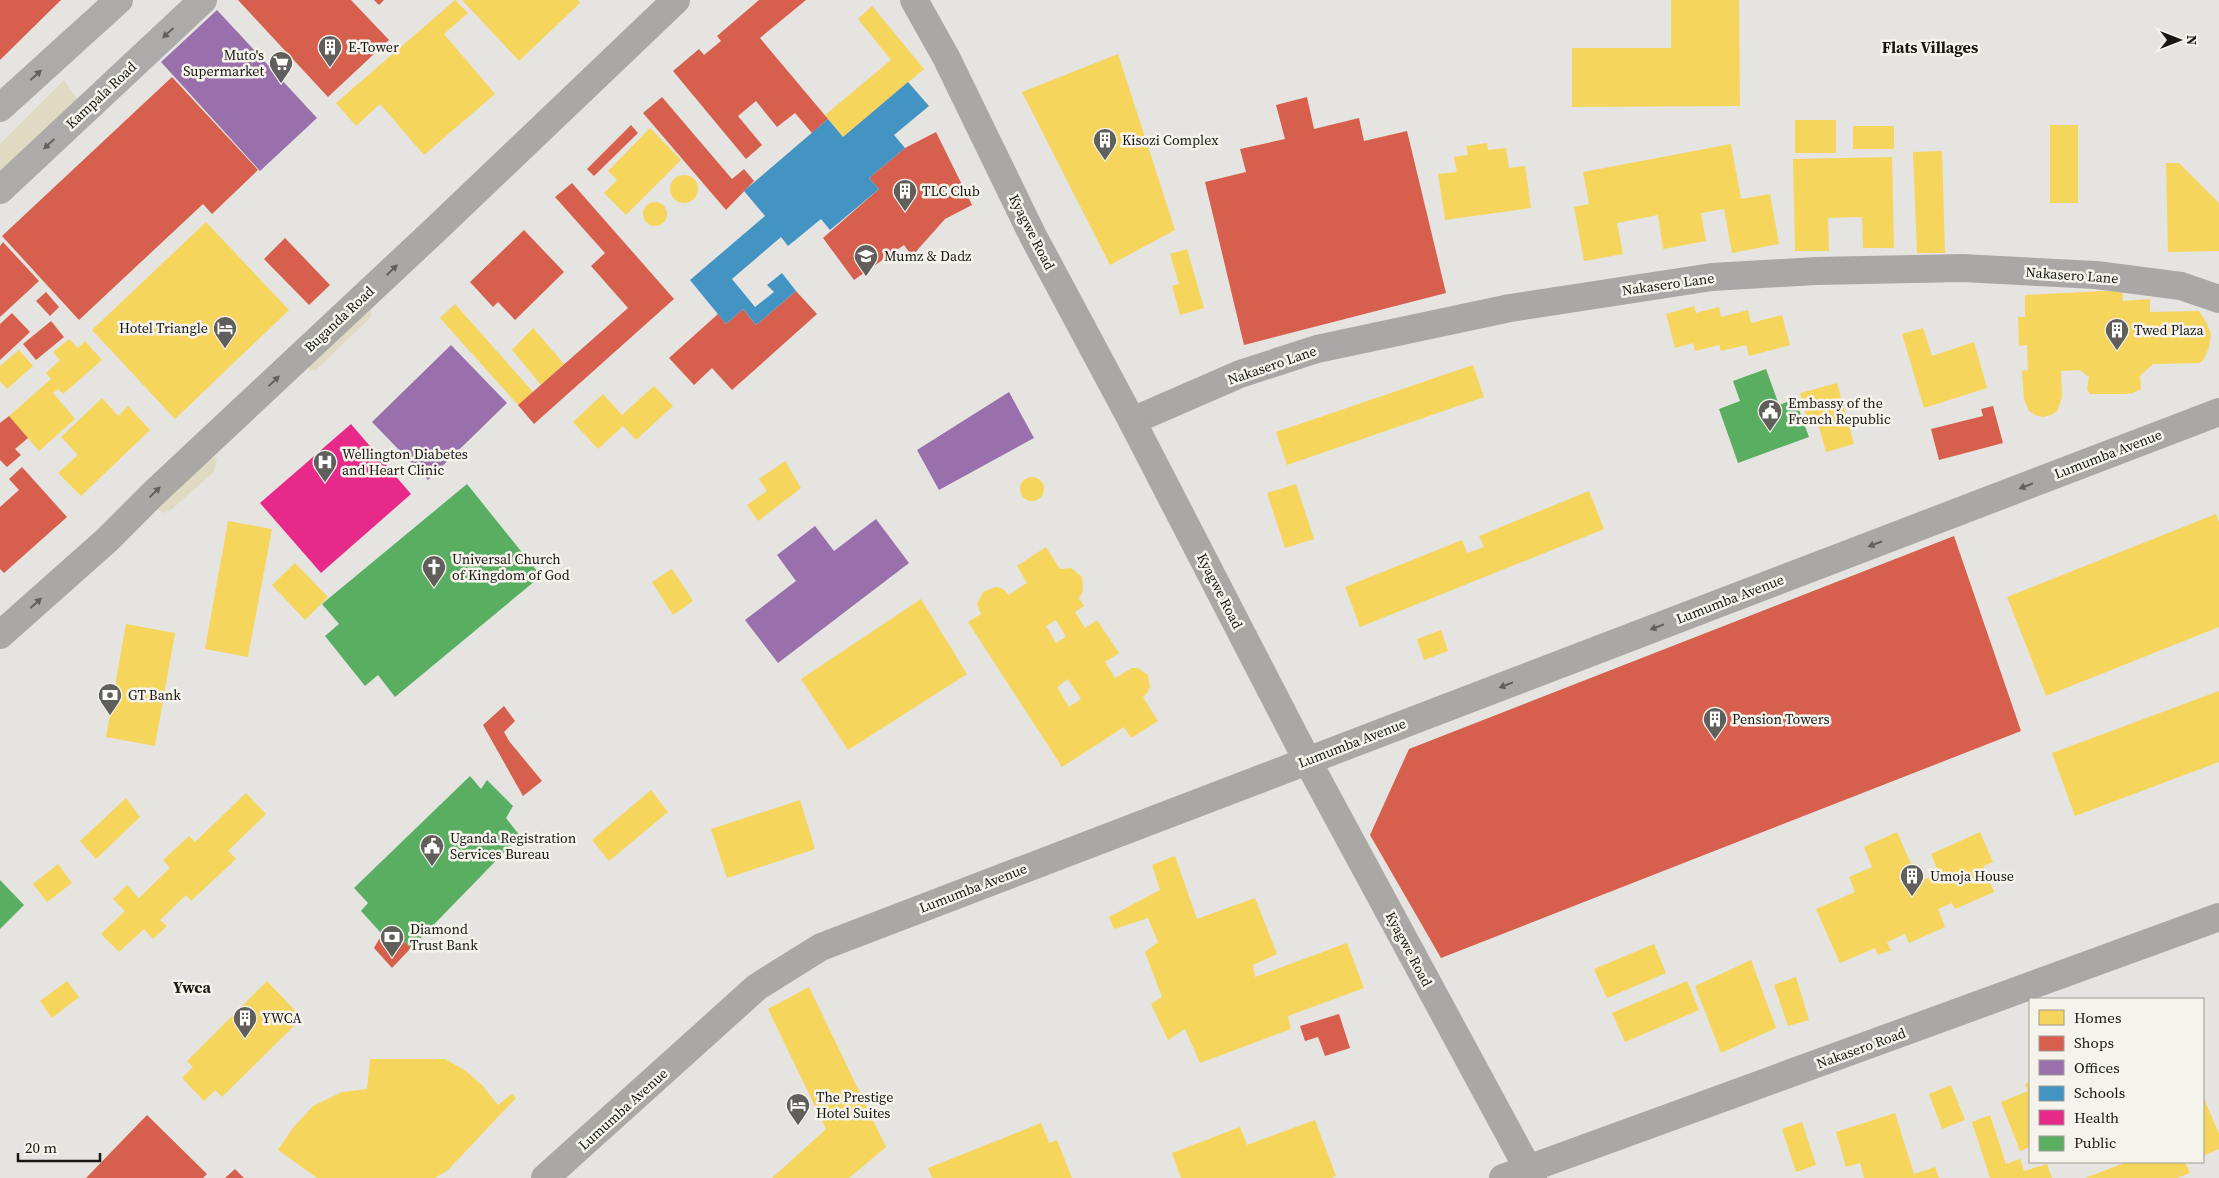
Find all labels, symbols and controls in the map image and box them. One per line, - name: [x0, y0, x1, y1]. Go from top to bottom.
- north arrow: [2154, 15, 2204, 65]
- one-way arrow: [162, 27, 174, 39]
- building icon: E-Tower: [317, 34, 343, 68]
- text: N: [2182, 35, 2202, 45]
- district label: Flats Villages: [1882, 36, 1978, 58]
- place label: E-Tower: [348, 37, 399, 57]
- place label: Muto's Supermarket: [183, 45, 264, 81]
- supermarket icon: Muto's Supermarket: [268, 50, 294, 84]
- street label: Kampala Road: [61, 57, 141, 133]
- one-way arrow: [30, 69, 42, 81]
- building icon: Kisozi Complex: [1092, 127, 1118, 161]
- place label: Kisozi Complex: [1122, 130, 1219, 150]
- one-way arrow: [43, 138, 55, 150]
- building icon: TLC Club: [892, 178, 918, 212]
- place label: TLC Club: [922, 181, 980, 201]
- street label: Kyagwe Road: [1004, 191, 1060, 273]
- school or university icon: Mumz & Dadz: [853, 243, 879, 277]
- place label: Mumz & Dadz: [884, 246, 972, 266]
- street label: Nakasero Lane: [2025, 262, 2119, 288]
- one-way arrow: [386, 264, 398, 276]
- street label: Nakasero Lane: [1621, 268, 1715, 300]
- street label: Buganda Road: [300, 281, 378, 357]
- hotel icon: Hotel Triangle: [212, 315, 238, 349]
- building icon: Twed Plaza: [2104, 317, 2130, 351]
- place label: Hotel Triangle: [119, 318, 208, 338]
- place label: Twed Plaza: [2134, 320, 2204, 340]
- street label: Nakasero Lane: [1225, 340, 1319, 390]
- one-way arrow: [267, 375, 279, 387]
- place label: Embassy of the French Republic: [1788, 393, 1891, 429]
- public building icon: Embassy of the French Republic: [1757, 398, 1783, 432]
- street label: Lumumba Avenue: [2051, 424, 2165, 484]
- place label: Wellington Diabetes and Heart Clinic: [342, 444, 468, 480]
- hospital icon: Wellington Diabetes and Heart Clinic: [312, 449, 338, 483]
- one-way arrow: [2019, 482, 2034, 490]
- one-way arrow: [149, 486, 161, 498]
- one-way arrow: [1867, 540, 1882, 548]
- place label: Universal Church of Kingdom of God: [452, 549, 570, 585]
- street label: Kyagwe Road: [1192, 550, 1248, 632]
- church icon: Universal Church of Kingdom of God: [421, 554, 447, 588]
- street label: Lumumba Avenue: [1673, 569, 1787, 629]
- one-way arrow: [30, 597, 42, 609]
- one-way arrow: [1650, 623, 1665, 631]
- one-way arrow: [1498, 681, 1513, 689]
- bank icon: GT Bank: [97, 682, 123, 716]
- place label: GT Bank: [128, 685, 181, 705]
- building icon: Pension Towers: [1702, 706, 1728, 740]
- place label: Pension Towers: [1732, 709, 1830, 729]
- street label: Lumumba Avenue: [1295, 713, 1409, 773]
- place label: Uganda Registration Services Bureau: [450, 828, 577, 864]
- public building icon: Uganda Registration Services Bureau: [419, 833, 445, 867]
- street label: Lumumba Avenue: [916, 858, 1030, 918]
- building icon: Umoja House: [1899, 863, 1925, 897]
- place label: Umoja House: [1930, 866, 2014, 886]
- street label: Kyagwe Road: [1381, 908, 1437, 990]
- place label: Diamond Trust Bank: [410, 919, 478, 955]
- bank icon: Diamond Trust Bank: [379, 924, 405, 958]
- district label: Ywca: [173, 976, 211, 998]
- legend: [2029, 998, 2204, 1163]
- building icon: YWCA: [232, 1005, 258, 1039]
- text: Homes: [2074, 1007, 2121, 1028]
- place label: YWCA: [262, 1008, 303, 1028]
- street label: Nakasero Road: [1814, 1023, 1909, 1073]
- text: Shops: [2074, 1032, 2114, 1053]
- text: Offices: [2074, 1057, 2120, 1078]
- street label: Lumumba Avenue: [574, 1063, 672, 1155]
- text: Schools: [2074, 1082, 2125, 1103]
- place label: The Prestige Hotel Suites: [816, 1087, 893, 1123]
- hotel icon: The Prestige Hotel Suites: [785, 1092, 811, 1126]
- text: Health: [2074, 1107, 2119, 1128]
- scale bar: [18, 1130, 100, 1162]
- text: Public: [2074, 1132, 2116, 1153]
- text: 20 m: [25, 1137, 57, 1158]

